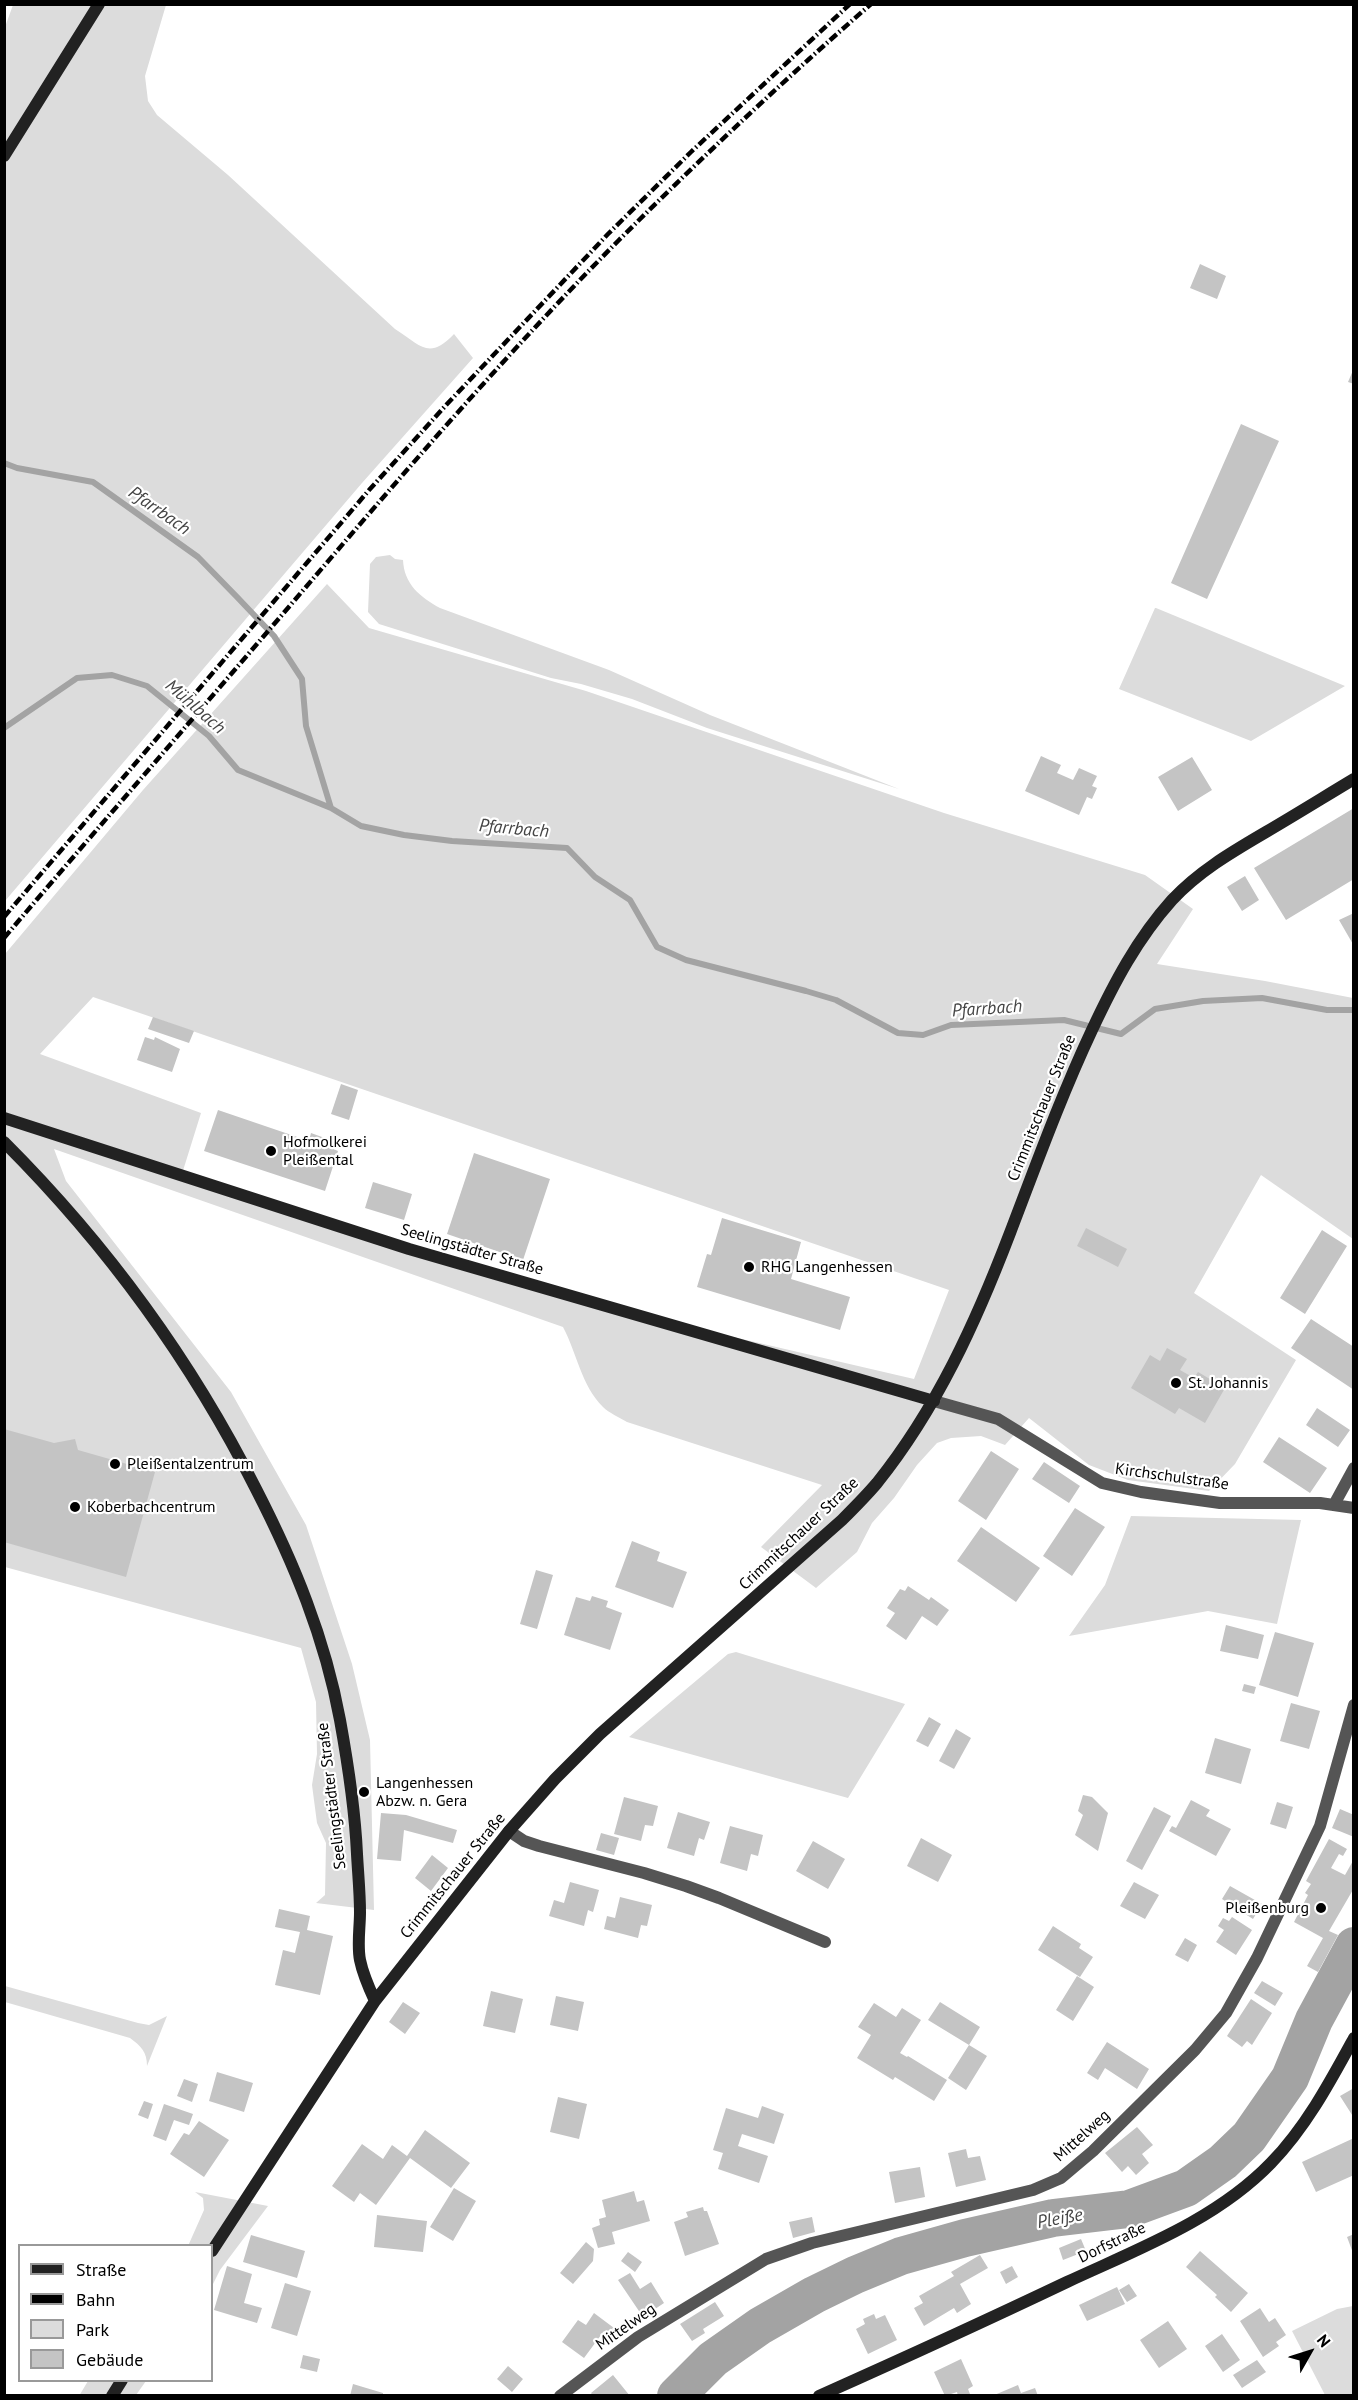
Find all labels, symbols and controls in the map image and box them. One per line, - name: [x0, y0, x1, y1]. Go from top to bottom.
- water label: Pfarrbach: [124, 482, 194, 540]
- water label: Mühlbach: [161, 675, 229, 739]
- water label: Pfarrbach: [478, 815, 550, 843]
- water label: Pfarrbach: [951, 996, 1023, 1022]
- street label: Crimmitschauer Straße: [1004, 1032, 1080, 1184]
- place label: Hofmolkerei Pleißental: [283, 1132, 367, 1170]
- marker: Hofmolkerei Pleißental: [264, 1144, 278, 1158]
- street label: Seelingstädter Straße: [398, 1220, 546, 1280]
- place label: RHG Langenhessen: [761, 1257, 893, 1277]
- marker: RHG Langenhessen: [742, 1260, 756, 1274]
- place label: St. Johannis: [1188, 1373, 1268, 1393]
- marker: St. Johannis: [1169, 1376, 1183, 1390]
- place label: Pleißentalzentrum: [127, 1454, 254, 1474]
- marker: Pleißentalzentrum: [108, 1457, 122, 1471]
- street label: Kirchschulstraße: [1114, 1460, 1230, 1494]
- street label: Crimmitschauer Straße: [735, 1474, 863, 1594]
- place label: Koberbachcentrum: [87, 1497, 216, 1517]
- marker: Koberbachcentrum: [68, 1500, 82, 1514]
- street label: Seelingstädter Straße: [313, 1722, 351, 1870]
- place label: Langenhessen Abzw. n. Gera: [376, 1773, 473, 1811]
- marker: Langenhessen Abzw. n. Gera: [357, 1785, 371, 1799]
- street label: Crimmitschauer Straße: [396, 1809, 510, 1943]
- place label: Pleißenburg: [1225, 1898, 1309, 1918]
- marker: Pleißenburg: [1314, 1901, 1328, 1915]
- street label: Mittelweg: [1050, 2106, 1114, 2166]
- water label: Pleiße: [1036, 2204, 1084, 2234]
- street label: Dorfstraße: [1075, 2218, 1149, 2268]
- legend: [18, 2244, 213, 2382]
- text: Straße: [76, 2258, 127, 2281]
- text: Bahn: [76, 2288, 115, 2311]
- street label: Mittelweg: [592, 2299, 660, 2355]
- text: Park: [76, 2318, 109, 2341]
- north arrow: [1280, 2322, 1340, 2382]
- text: N: [1313, 2330, 1335, 2351]
- text: Gebäude: [76, 2348, 143, 2371]

